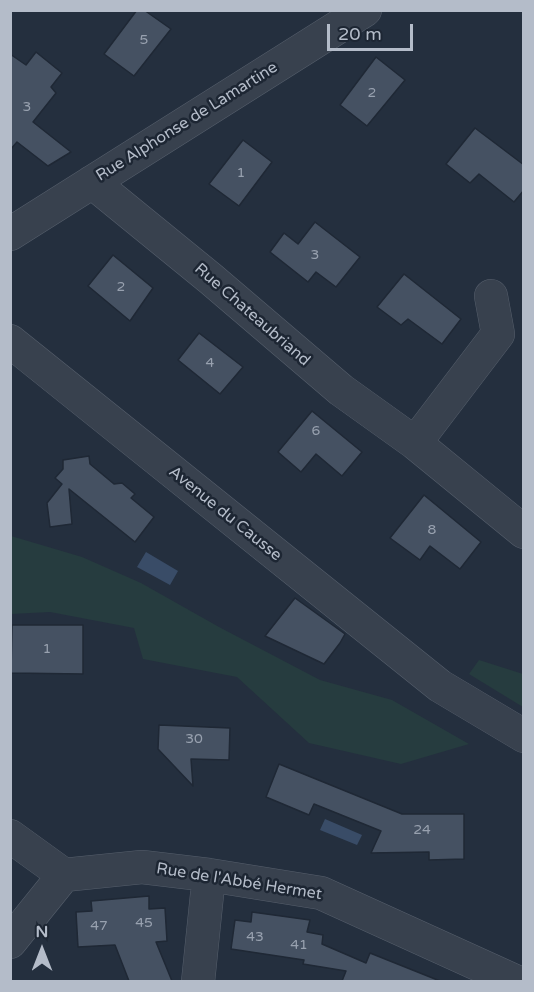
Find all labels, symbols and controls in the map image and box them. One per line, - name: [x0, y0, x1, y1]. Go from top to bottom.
- scale bar: [330, 12, 416, 50]
- text: 20 m: [338, 23, 382, 45]
- house number: 5: [140, 32, 148, 48]
- street label: Rue Alphonse de Lamartine: [93, 58, 281, 186]
- house number: 2: [368, 85, 376, 101]
- house number: 3: [23, 99, 31, 115]
- house number: 1: [237, 165, 245, 181]
- house number: 3: [311, 247, 319, 263]
- street label: Rue Chateaubriand: [190, 260, 314, 370]
- house number: 2: [117, 279, 125, 295]
- house number: 4: [206, 355, 214, 371]
- house number: 6: [312, 423, 320, 439]
- street label: Avenue du Causse: [165, 463, 285, 565]
- house number: 8: [428, 522, 436, 538]
- house number: 1: [43, 641, 51, 657]
- house number: 30: [185, 731, 203, 747]
- house number: 24: [413, 822, 431, 838]
- street label: Rue de l'Abbé Hermet: [155, 859, 323, 905]
- house number: 45: [135, 915, 153, 931]
- house number: 47: [90, 918, 108, 934]
- north arrow: [12, 920, 72, 980]
- text: N: [36, 922, 48, 942]
- house number: 43: [246, 929, 264, 945]
- house number: 41: [290, 937, 308, 953]

